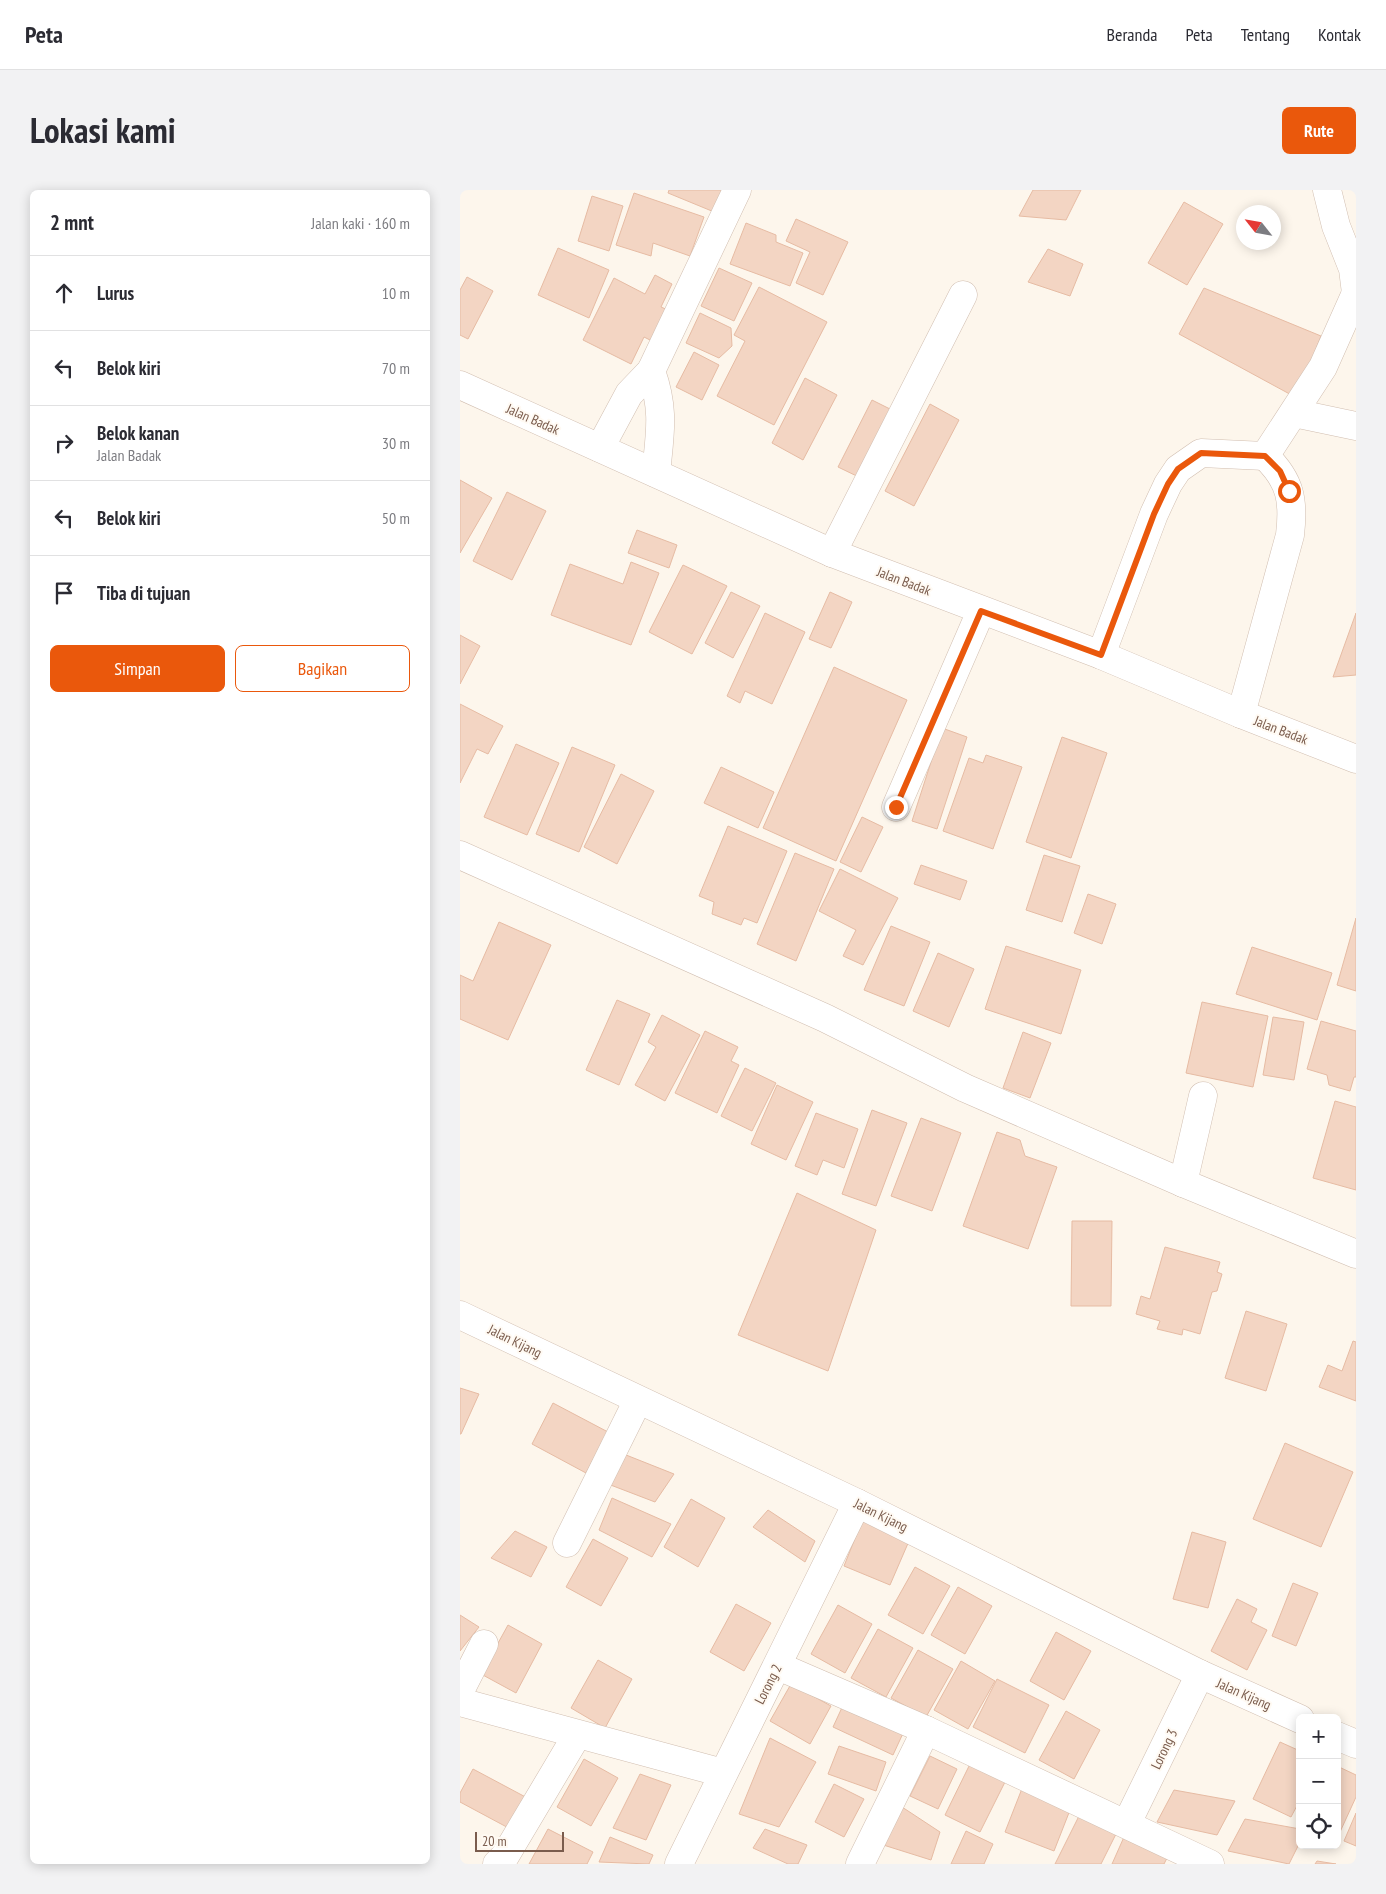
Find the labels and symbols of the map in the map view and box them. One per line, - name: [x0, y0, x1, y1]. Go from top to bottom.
- north arrow: [1236, 205, 1281, 250]
- street label: Jalan Badak: [503, 399, 563, 439]
- route start: [1278, 480, 1301, 503]
- street label: Jalan Badak: [874, 562, 934, 600]
- street label: Jalan Badak: [1251, 711, 1311, 749]
- route end: [885, 796, 908, 819]
- street label: Jalan Kijang: [484, 1320, 545, 1362]
- street label: Jalan Kijang: [850, 1494, 911, 1536]
- street label: Lorong 2: [750, 1661, 786, 1707]
- street label: Jalan Kijang: [1213, 1674, 1274, 1714]
- street label: Lorong 3: [1147, 1726, 1181, 1772]
- scale bar: [475, 1829, 564, 1852]

